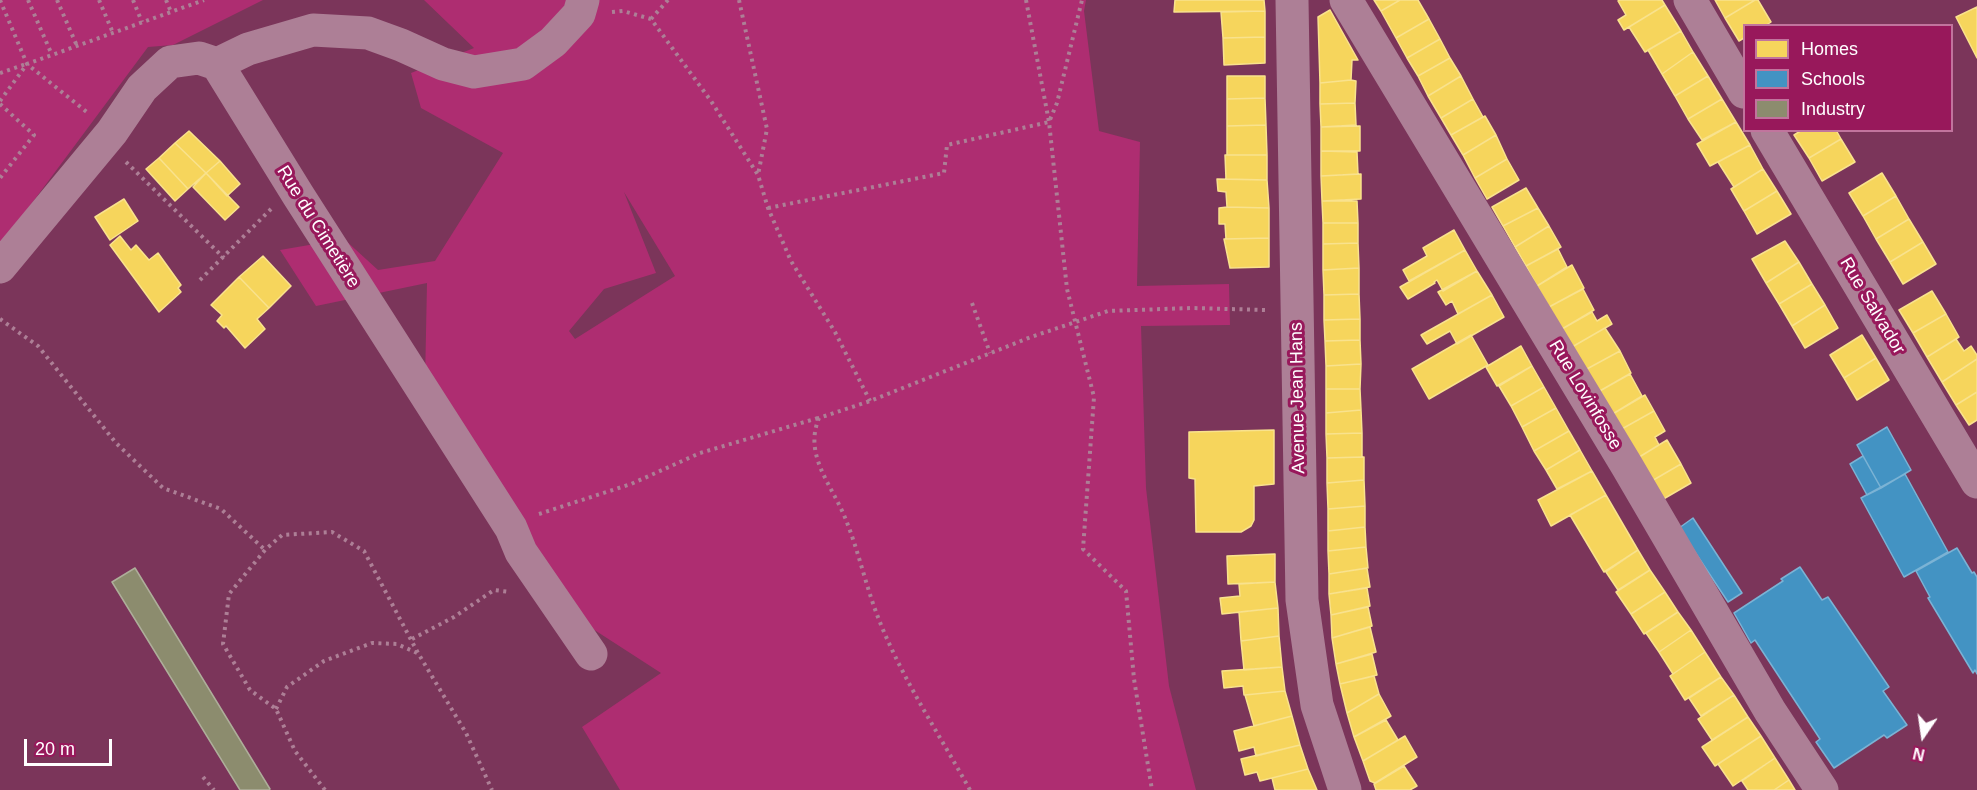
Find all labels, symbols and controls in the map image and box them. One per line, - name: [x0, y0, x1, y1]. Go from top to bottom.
- legend: [1743, 24, 1953, 132]
- text: Homes: [1801, 39, 1858, 59]
- text: Schools: [1801, 69, 1865, 89]
- text: Industry: [1801, 99, 1865, 119]
- street label: Rue du Cimetière: [272, 162, 364, 292]
- street label: Rue Salvador: [1835, 254, 1909, 358]
- street label: Avenue Jean Hans: [1286, 322, 1310, 474]
- street label: Rue Lovinfosse: [1544, 336, 1626, 454]
- north arrow: [1893, 706, 1953, 766]
- scale bar: [27, 727, 116, 765]
- text: 20 m: [35, 739, 75, 759]
- text: N: [1911, 744, 1926, 764]

